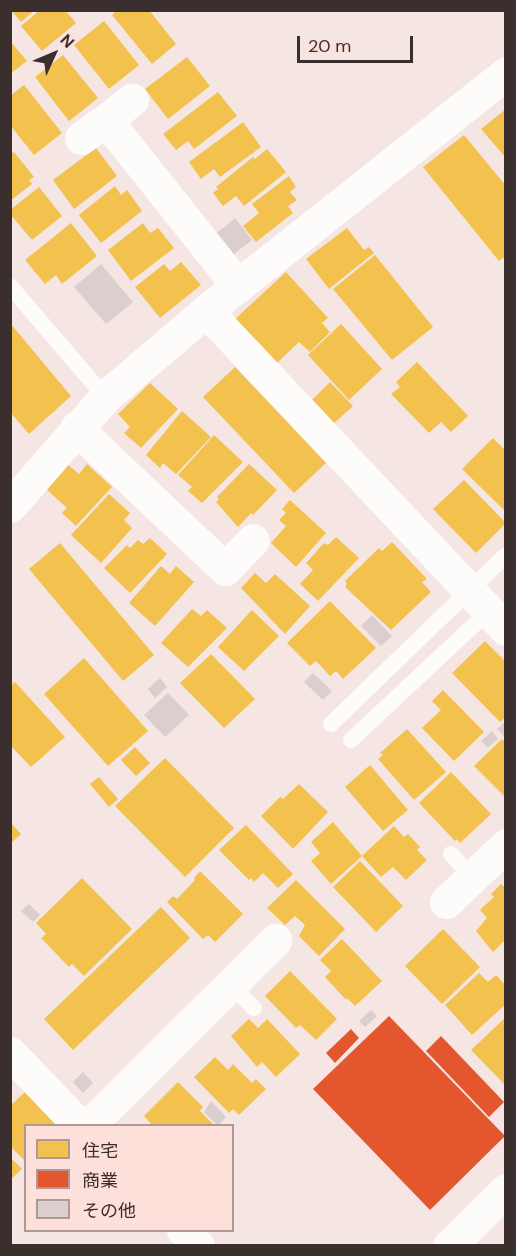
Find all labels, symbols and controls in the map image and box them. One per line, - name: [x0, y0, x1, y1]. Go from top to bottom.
- north arrow: [24, 24, 84, 84]
- scale bar: [300, 24, 416, 62]
- text: N: [56, 30, 79, 53]
- text: 20 m: [308, 34, 351, 58]
- legend: [24, 1124, 234, 1232]
- text: 住宅: [82, 1139, 118, 1163]
- text: 商業: [82, 1169, 118, 1193]
- text: その他: [82, 1199, 136, 1223]

